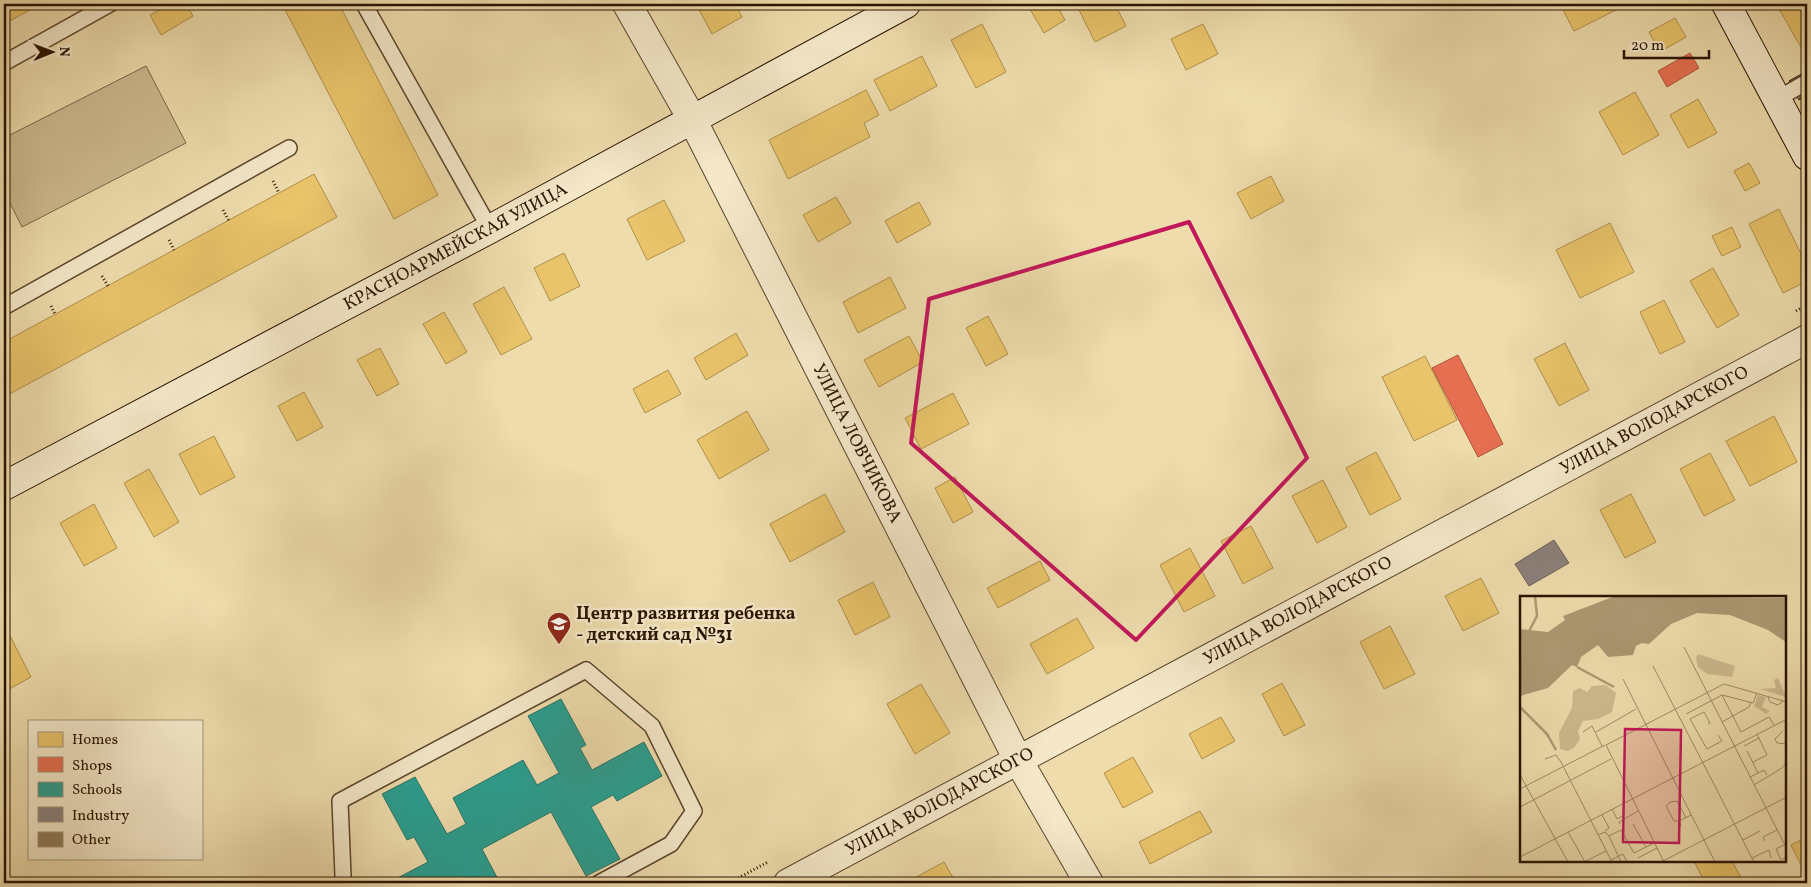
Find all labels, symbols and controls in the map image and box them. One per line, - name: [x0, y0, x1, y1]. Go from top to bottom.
- north arrow: [28, 28, 78, 78]
- scale bar: [1624, 28, 1708, 60]
- text: 20 m: [1631, 36, 1664, 57]
- text: N: [54, 47, 73, 57]
- street label: КРАСНОАРМЕЙСКАЯ УЛИЦА: [339, 177, 572, 317]
- street label: УЛИЦА ЛОВЧИКОВА: [806, 359, 908, 528]
- street label: УЛИЦА ВОЛОДАРСКОГО: [1555, 360, 1753, 481]
- street label: УЛИЦА ВОЛОДАРСКОГО: [1199, 550, 1397, 671]
- inset map: [1520, 596, 1786, 862]
- place label: Центр развития ребенка - детский сад №31: [576, 602, 796, 648]
- school or university icon: Центр развития ребенка - детский сад №31: [546, 611, 572, 645]
- legend: [28, 720, 202, 860]
- text: Homes: [72, 730, 118, 751]
- street label: УЛИЦА ВОЛОДАРСКОГО: [841, 741, 1039, 863]
- text: Shops: [72, 756, 112, 777]
- text: Schools: [72, 780, 122, 801]
- text: Industry: [72, 806, 129, 827]
- text: Other: [72, 830, 111, 851]

